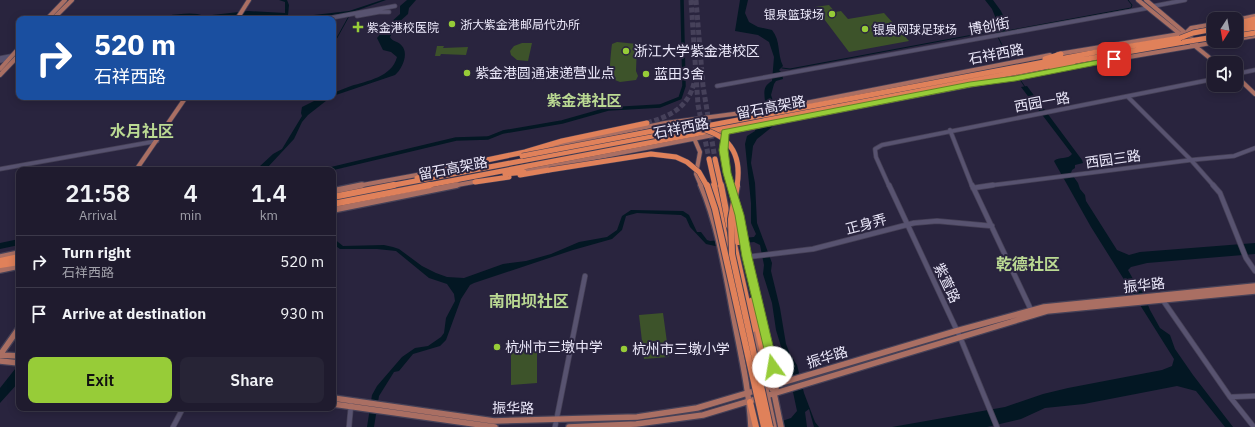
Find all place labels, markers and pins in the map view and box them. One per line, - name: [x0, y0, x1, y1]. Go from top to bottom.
- place label: 银泉篮球场: [764, 7, 824, 22]
- marker: 银泉篮球场: [827, 9, 837, 19]
- place label: 浙大紫金港邮局代办所: [460, 17, 580, 32]
- marker: 浙大紫金港邮局代办所: [447, 19, 457, 29]
- place label: 紫金港校医院: [367, 20, 439, 35]
- marker: 紫金港校医院: [352, 21, 364, 33]
- place label: 银泉网球足球场: [873, 22, 957, 37]
- marker: 银泉网球足球场: [860, 24, 870, 34]
- place label: 浙江大学紫金港校区: [634, 42, 760, 60]
- pin: [1097, 42, 1131, 76]
- marker: 浙江大学紫金港校区: [621, 46, 631, 56]
- place label: 紫金港圆通速递营业点: [475, 64, 615, 82]
- place label: 蓝田3舍: [654, 65, 704, 83]
- marker: 紫金港圆通速递营业点: [462, 68, 472, 78]
- marker: 蓝田3舍: [641, 69, 651, 79]
- place label: 杭州市三墩中学: [505, 338, 603, 356]
- place label: 杭州市三墩小学: [632, 340, 730, 358]
- marker: 杭州市三墩中学: [492, 342, 502, 352]
- marker: 杭州市三墩小学: [619, 344, 629, 354]

